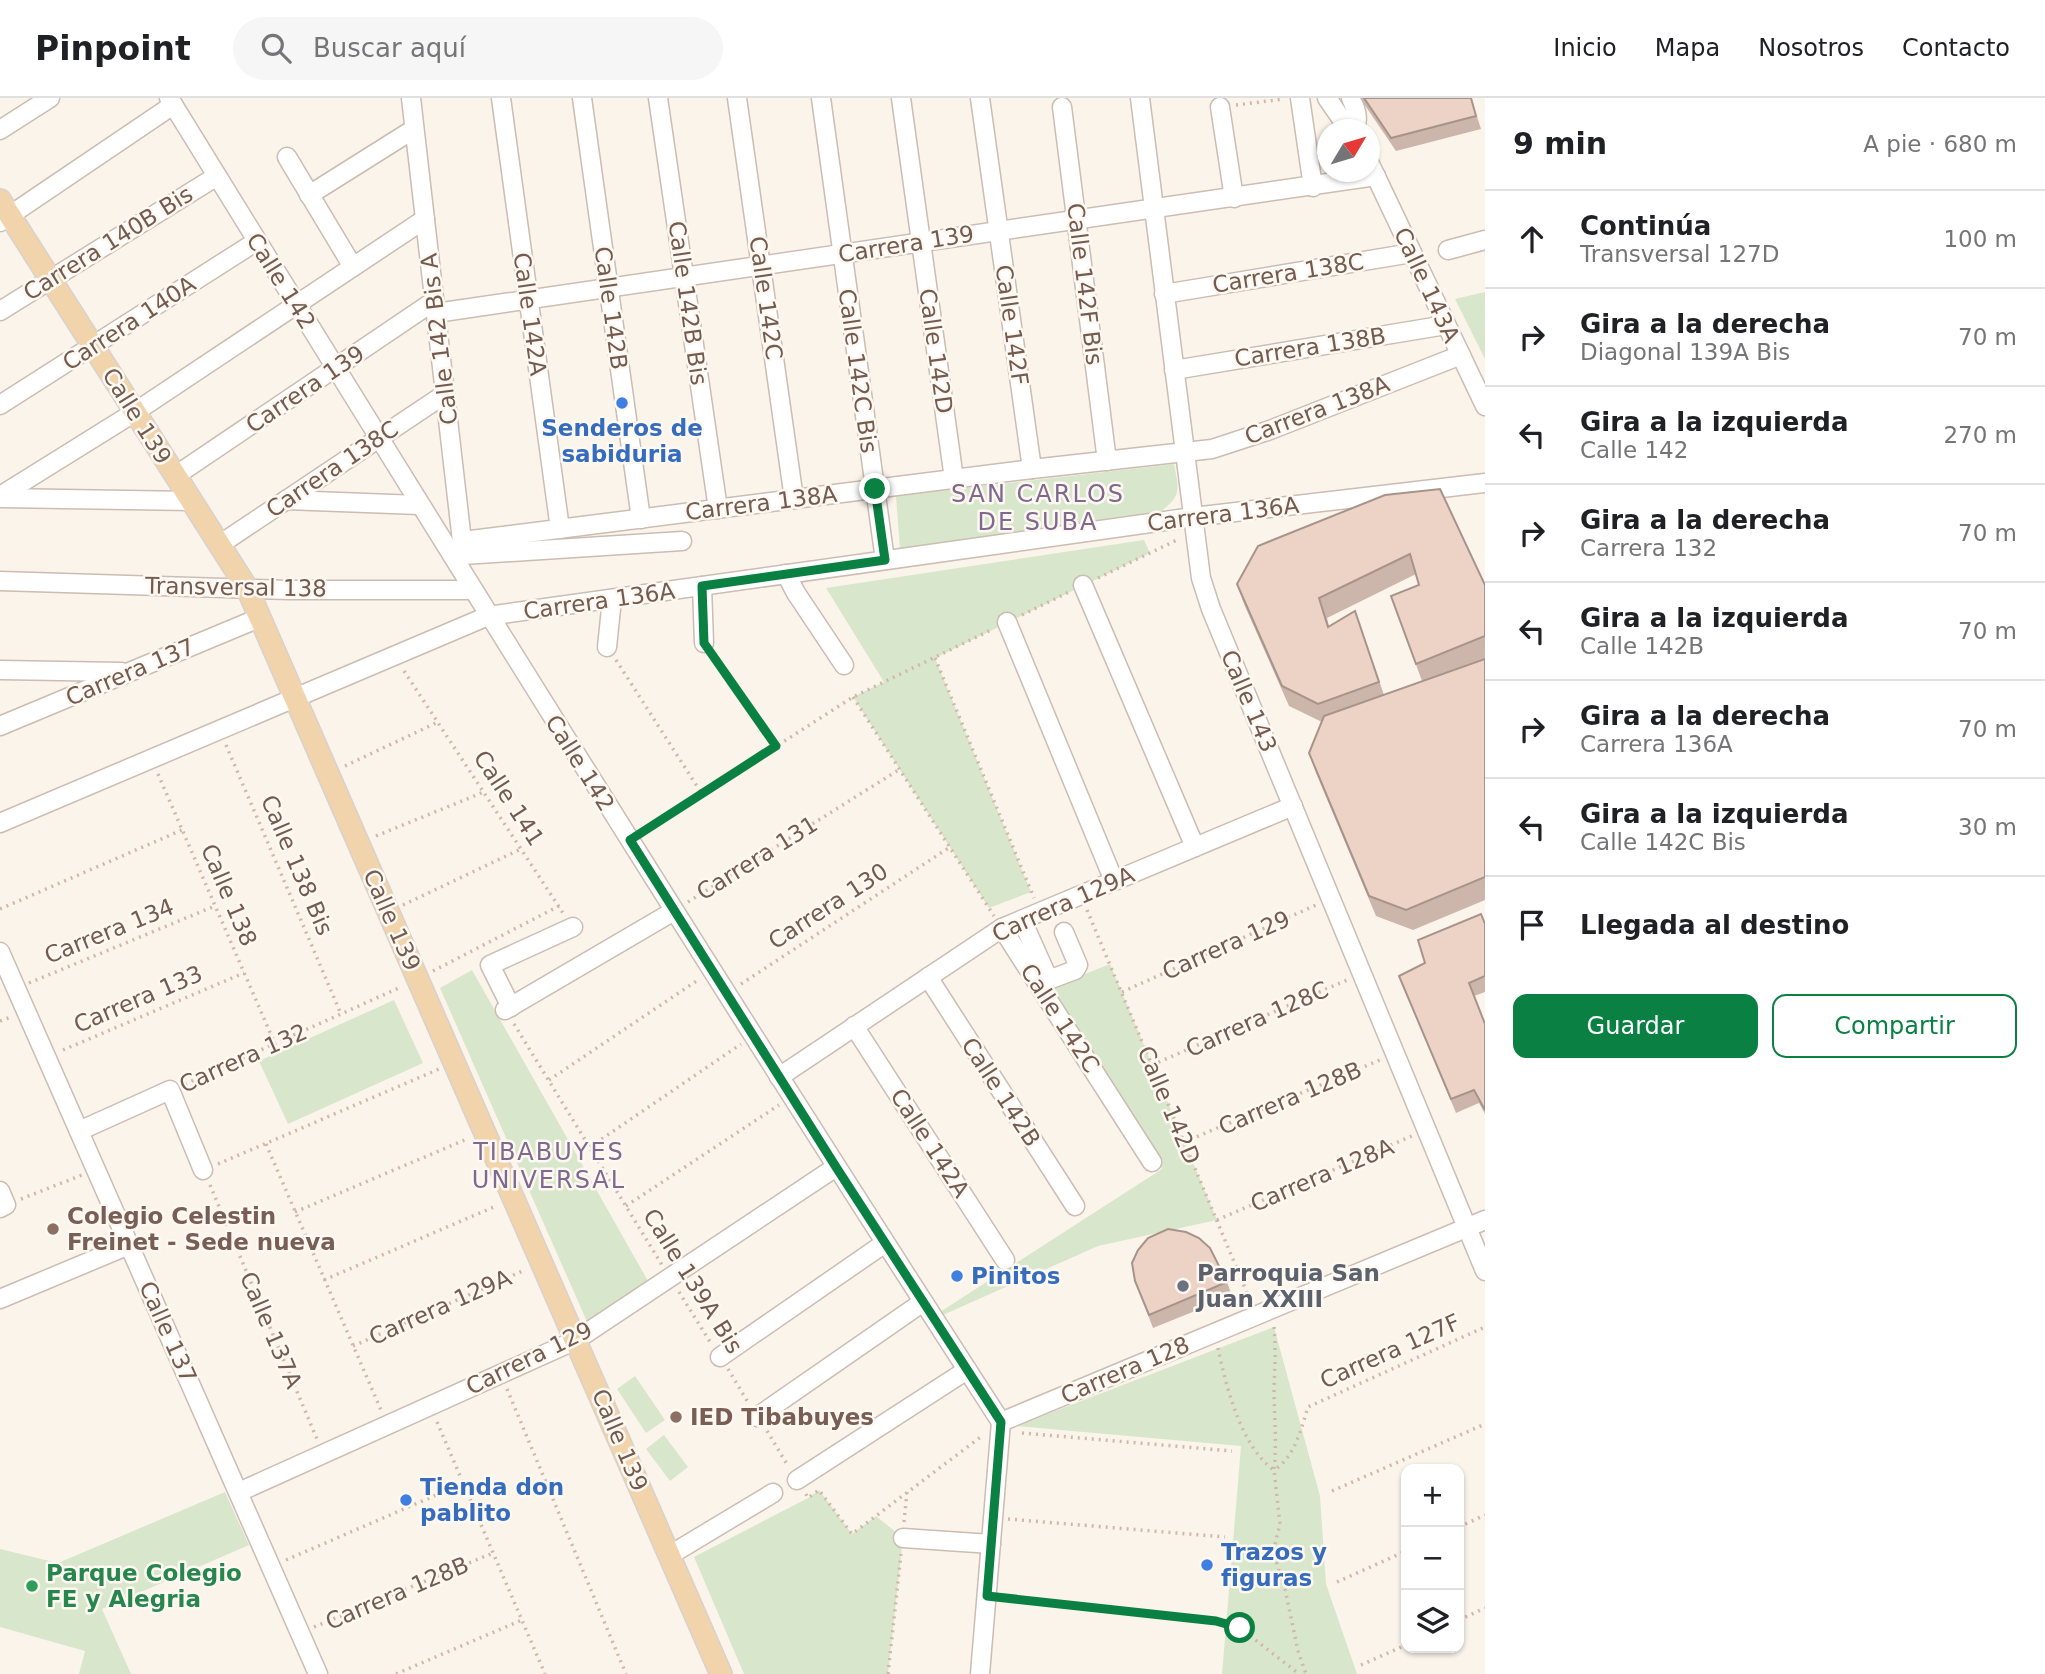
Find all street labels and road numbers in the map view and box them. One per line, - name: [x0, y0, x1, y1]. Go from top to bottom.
- street label: Carrera 140B Bis: [19, 180, 197, 306]
- street label: Calle 142F Bis: [1062, 202, 1108, 366]
- street label: Calle 142B Bis: [664, 219, 712, 387]
- street label: Carrera 139: [836, 220, 976, 268]
- street label: Calle 143A: [1389, 223, 1465, 347]
- street label: Calle 142: [241, 228, 321, 334]
- street label: Calle 142C: [744, 235, 788, 361]
- street label: Calle 142B: [589, 245, 633, 371]
- street label: Carrera 138C: [1210, 248, 1366, 298]
- street label: Calle 142 Bis A: [416, 251, 462, 426]
- street label: Calle 142A: [508, 251, 552, 377]
- street label: Calle 142F: [991, 263, 1033, 387]
- street label: Carrera 140A: [58, 270, 200, 376]
- street label: Calle 142C Bis: [834, 287, 882, 455]
- street label: Calle 142D: [914, 287, 958, 415]
- street label: Carrera 138B: [1232, 322, 1388, 372]
- street label: Carrera 139: [241, 340, 369, 438]
- street label: Calle 139: [97, 363, 177, 469]
- street label: Carrera 138A: [1241, 370, 1393, 450]
- street label: Carrera 138C: [261, 415, 403, 523]
- street label: Carrera 138A: [684, 481, 839, 525]
- street label: Carrera 136A: [1146, 492, 1301, 536]
- street label: Transversal 138: [144, 572, 327, 602]
- street label: Carrera 136A: [522, 577, 677, 625]
- street label: Carrera 137: [62, 633, 198, 711]
- street label: Calle 143: [1216, 646, 1282, 756]
- street label: Calle 142: [540, 710, 620, 816]
- street label: Calle 141: [469, 746, 549, 850]
- street label: Calle 138 Bis: [256, 791, 338, 939]
- street label: Carrera 131: [692, 811, 822, 905]
- street label: Calle 138: [196, 840, 262, 950]
- street label: Carrera 130: [763, 858, 893, 954]
- street label: Carrera 129A: [988, 861, 1138, 947]
- street label: Calle 139: [358, 865, 426, 975]
- street label: Carrera 134: [41, 893, 177, 969]
- street label: Carrera 129: [1158, 905, 1294, 985]
- street label: Calle 142C: [1015, 959, 1105, 1077]
- street label: Carrera 133: [70, 960, 206, 1038]
- street label: Carrera 128C: [1182, 976, 1332, 1062]
- street label: Carrera 132: [175, 1018, 311, 1098]
- street label: Calle 142B: [956, 1033, 1046, 1151]
- street label: Calle 142D: [1132, 1042, 1206, 1168]
- street label: Carrera 128B: [1215, 1056, 1365, 1140]
- street label: Calle 142A: [885, 1084, 975, 1202]
- street label: Carrera 128A: [1247, 1133, 1398, 1217]
- street label: Calle 139A Bis: [638, 1204, 748, 1358]
- street label: Carrera 129A: [365, 1264, 515, 1350]
- street label: Calle 137A: [235, 1268, 307, 1392]
- street label: Calle 137: [134, 1277, 202, 1387]
- street label: Carrera 127F: [1316, 1309, 1464, 1393]
- street label: Carrera 129: [462, 1316, 596, 1400]
- street label: Carrera 128: [1057, 1331, 1193, 1409]
- street label: Calle 139: [587, 1385, 653, 1495]
- street label: Carrera 128B: [322, 1551, 472, 1635]

